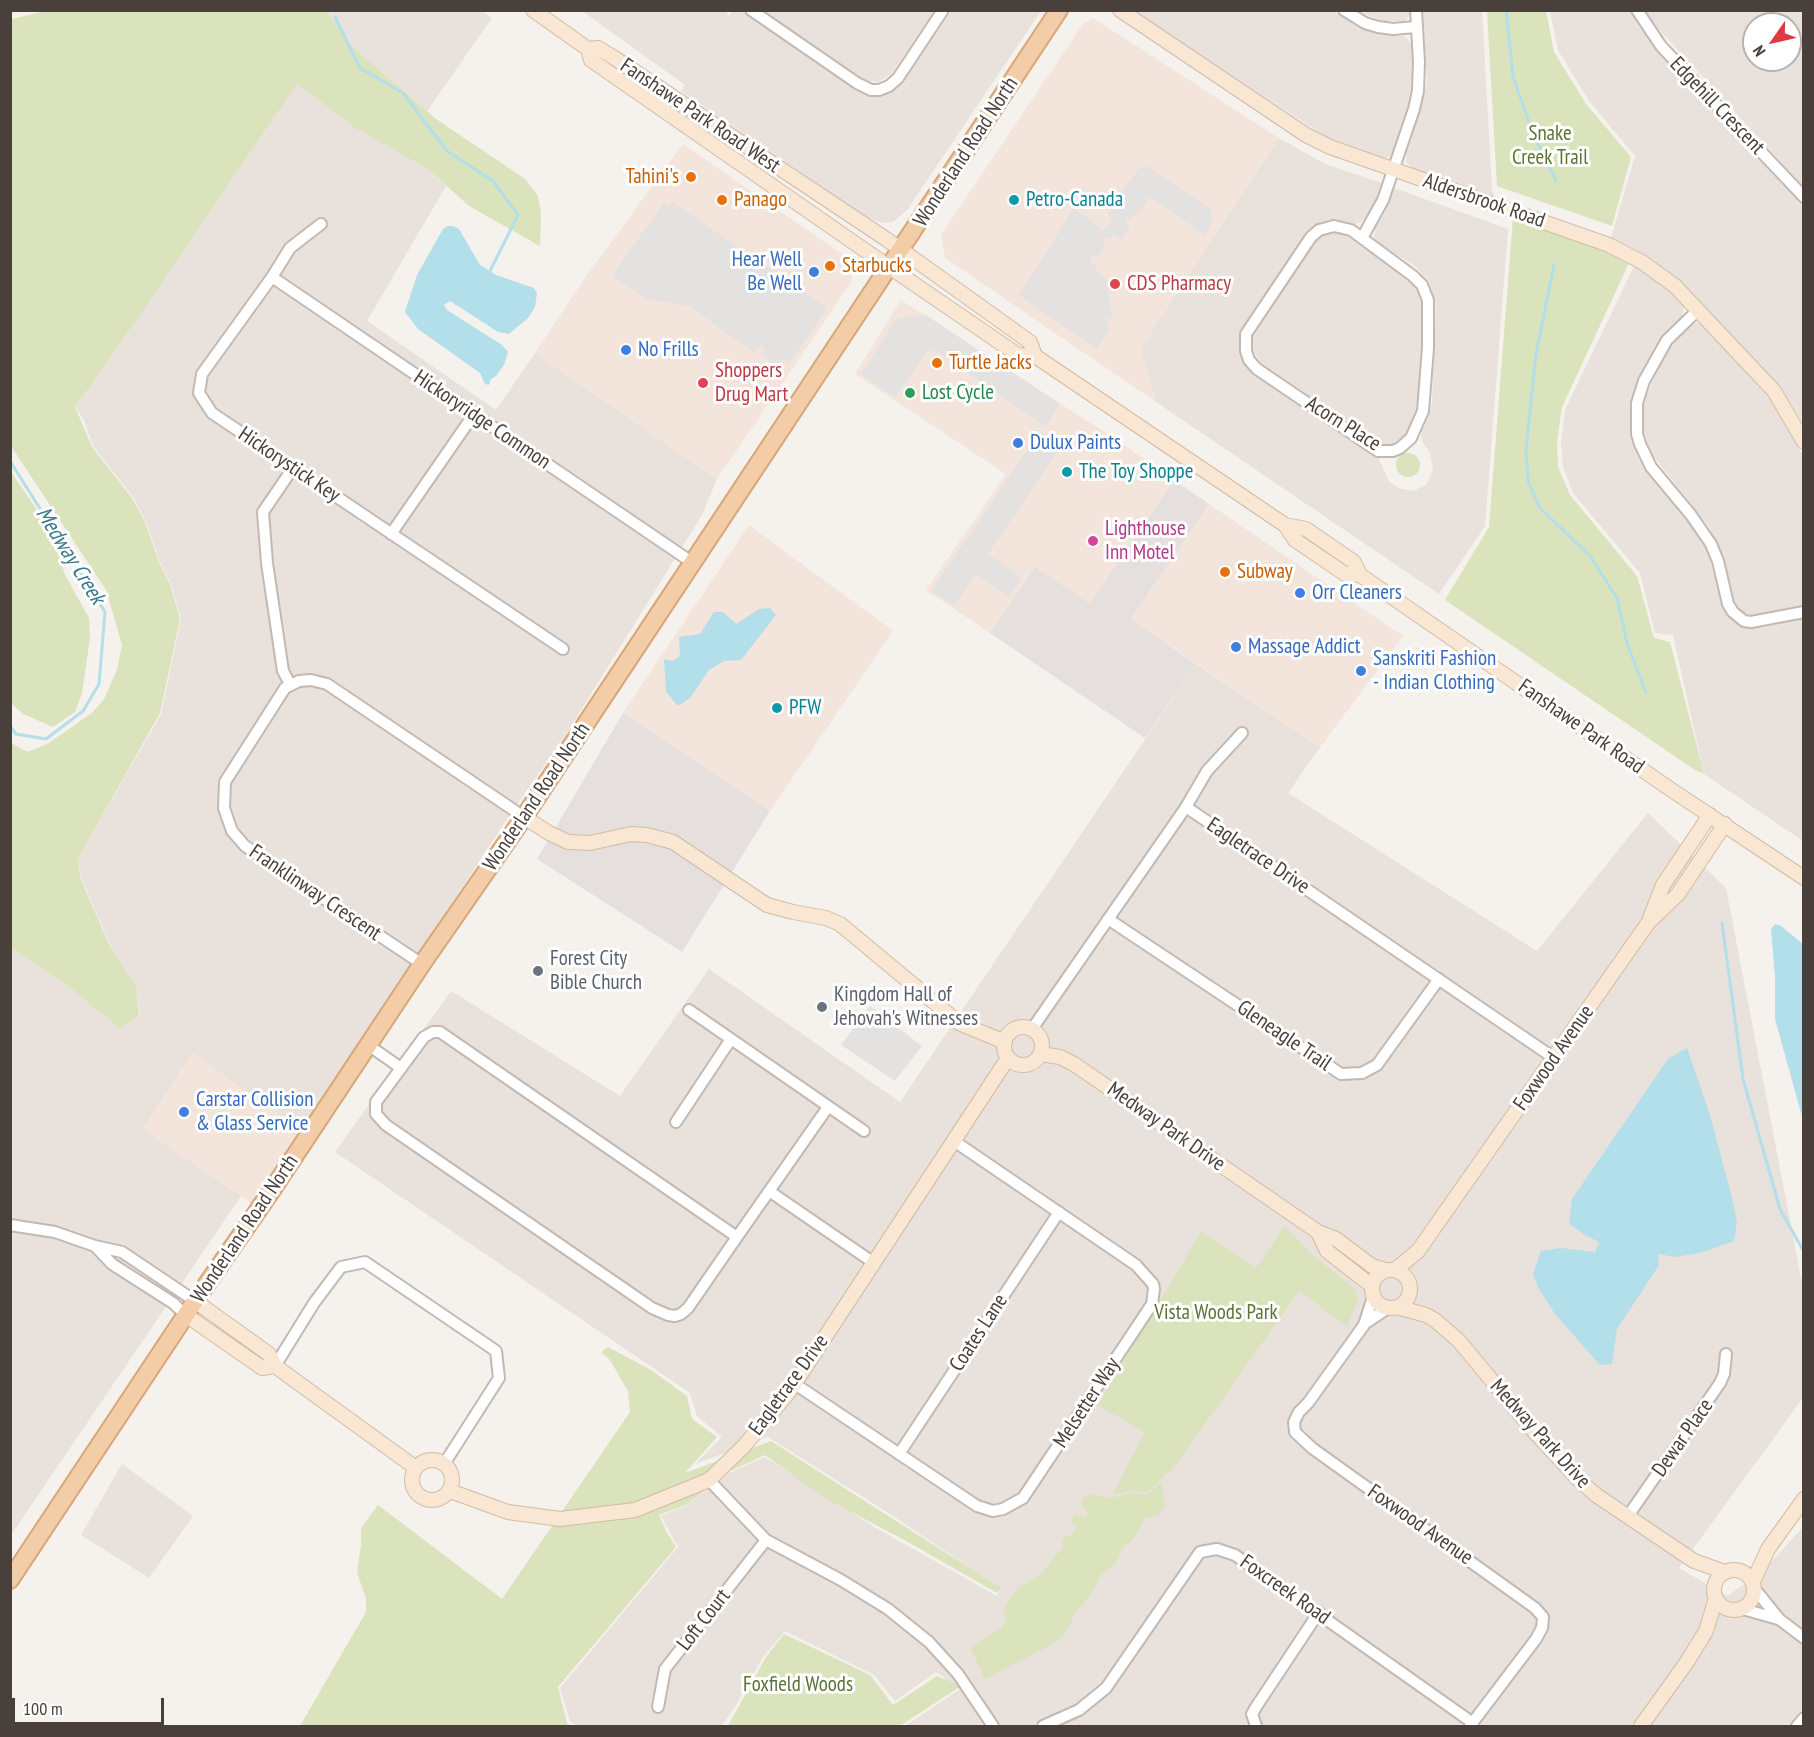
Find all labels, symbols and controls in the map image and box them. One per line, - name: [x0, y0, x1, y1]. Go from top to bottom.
- north arrow: [1742, 12, 1802, 72]
- text: N: [1748, 42, 1769, 60]
- street label: Edgehill Crescent: [1664, 52, 1770, 160]
- street label: Fanshawe Park Road West: [615, 53, 785, 179]
- street label: Wonderland Road North: [908, 73, 1024, 231]
- park label: Snake Creek Trail: [1512, 121, 1588, 171]
- place label: Tahini's: [626, 164, 679, 190]
- street label: Aldersbrook Road: [1420, 168, 1548, 234]
- marker: Tahini's: [684, 170, 698, 184]
- place label: Panago: [734, 187, 787, 213]
- place label: Petro-Canada: [1026, 187, 1123, 213]
- marker: Panago: [715, 193, 729, 207]
- marker: Petro-Canada: [1007, 193, 1021, 207]
- place label: Hear Well Be Well: [732, 247, 802, 297]
- place label: Starbucks: [842, 253, 912, 279]
- marker: Starbucks: [823, 259, 837, 273]
- marker: Hear Well Be Well: [807, 265, 821, 279]
- place label: CDS Pharmacy: [1127, 271, 1231, 297]
- marker: CDS Pharmacy: [1108, 277, 1122, 291]
- place label: No Frills: [638, 337, 699, 363]
- marker: No Frills: [619, 343, 633, 357]
- place label: Turtle Jacks: [949, 350, 1032, 376]
- marker: Turtle Jacks: [930, 356, 944, 370]
- place label: Shoppers Drug Mart: [715, 358, 788, 408]
- street label: Hickoryridge Common: [409, 365, 555, 475]
- marker: Shoppers Drug Mart: [696, 376, 710, 390]
- place label: Lost Cycle: [922, 380, 994, 406]
- marker: Lost Cycle: [903, 386, 917, 400]
- street label: Acorn Place: [1301, 391, 1385, 457]
- street label: Hickorystick Key: [233, 422, 345, 508]
- place label: Dulux Paints: [1030, 430, 1121, 456]
- marker: Dulux Paints: [1011, 436, 1025, 450]
- place label: The Toy Shoppe: [1079, 459, 1193, 485]
- marker: The Toy Shoppe: [1060, 465, 1074, 479]
- water label: Medway Creek: [30, 502, 110, 610]
- place label: Lighthouse Inn Motel: [1105, 516, 1186, 566]
- marker: Lighthouse Inn Motel: [1086, 534, 1100, 548]
- place label: Subway: [1237, 559, 1293, 585]
- marker: Subway: [1218, 565, 1232, 579]
- place label: Orr Cleaners: [1312, 580, 1402, 606]
- marker: Orr Cleaners: [1293, 586, 1307, 600]
- place label: Massage Addict: [1248, 634, 1360, 660]
- marker: Massage Addict: [1229, 640, 1243, 654]
- place label: Sanskriti Fashion - Indian Clothing: [1373, 646, 1496, 696]
- marker: Sanskriti Fashion - Indian Clothing: [1354, 664, 1368, 678]
- street label: Fanshawe Park Road: [1513, 674, 1649, 780]
- place label: PFW: [789, 695, 821, 721]
- marker: PFW: [770, 701, 784, 715]
- street label: Wonderland Road North: [478, 718, 596, 876]
- street label: Eagletrace Drive: [1202, 812, 1314, 900]
- street label: Franklinway Crescent: [244, 840, 386, 946]
- place label: Forest City Bible Church: [550, 946, 642, 996]
- marker: Forest City Bible Church: [531, 964, 545, 978]
- place label: Kingdom Hall of Jehovah's Witnesses: [834, 982, 978, 1032]
- street label: Gleneagle Trail: [1232, 995, 1336, 1077]
- marker: Kingdom Hall of Jehovah's Witnesses: [815, 1000, 829, 1014]
- street label: Foxwood Avenue: [1508, 1000, 1600, 1116]
- street label: Medway Park Drive: [1102, 1077, 1230, 1177]
- place label: Carstar Collision & Glass Service: [196, 1087, 313, 1137]
- marker: Carstar Collision & Glass Service: [177, 1105, 191, 1119]
- street label: Wonderland Road North: [186, 1150, 304, 1308]
- street label: Coates Lane: [945, 1290, 1013, 1376]
- park label: Vista Woods Park: [1154, 1300, 1278, 1326]
- street label: Eagletrace Drive: [744, 1330, 834, 1440]
- street label: Melsetter Way: [1048, 1353, 1126, 1453]
- street label: Medway Park Drive: [1484, 1374, 1596, 1494]
- street label: Dewar Place: [1647, 1394, 1719, 1482]
- street label: Foxwood Avenue: [1362, 1479, 1478, 1571]
- street label: Foxcreek Road: [1235, 1550, 1335, 1630]
- street label: Loft Court: [672, 1584, 736, 1656]
- park label: Foxfield Woods: [743, 1672, 853, 1698]
- scale bar: [15, 1686, 166, 1724]
- text: 100 m: [23, 1697, 63, 1720]

